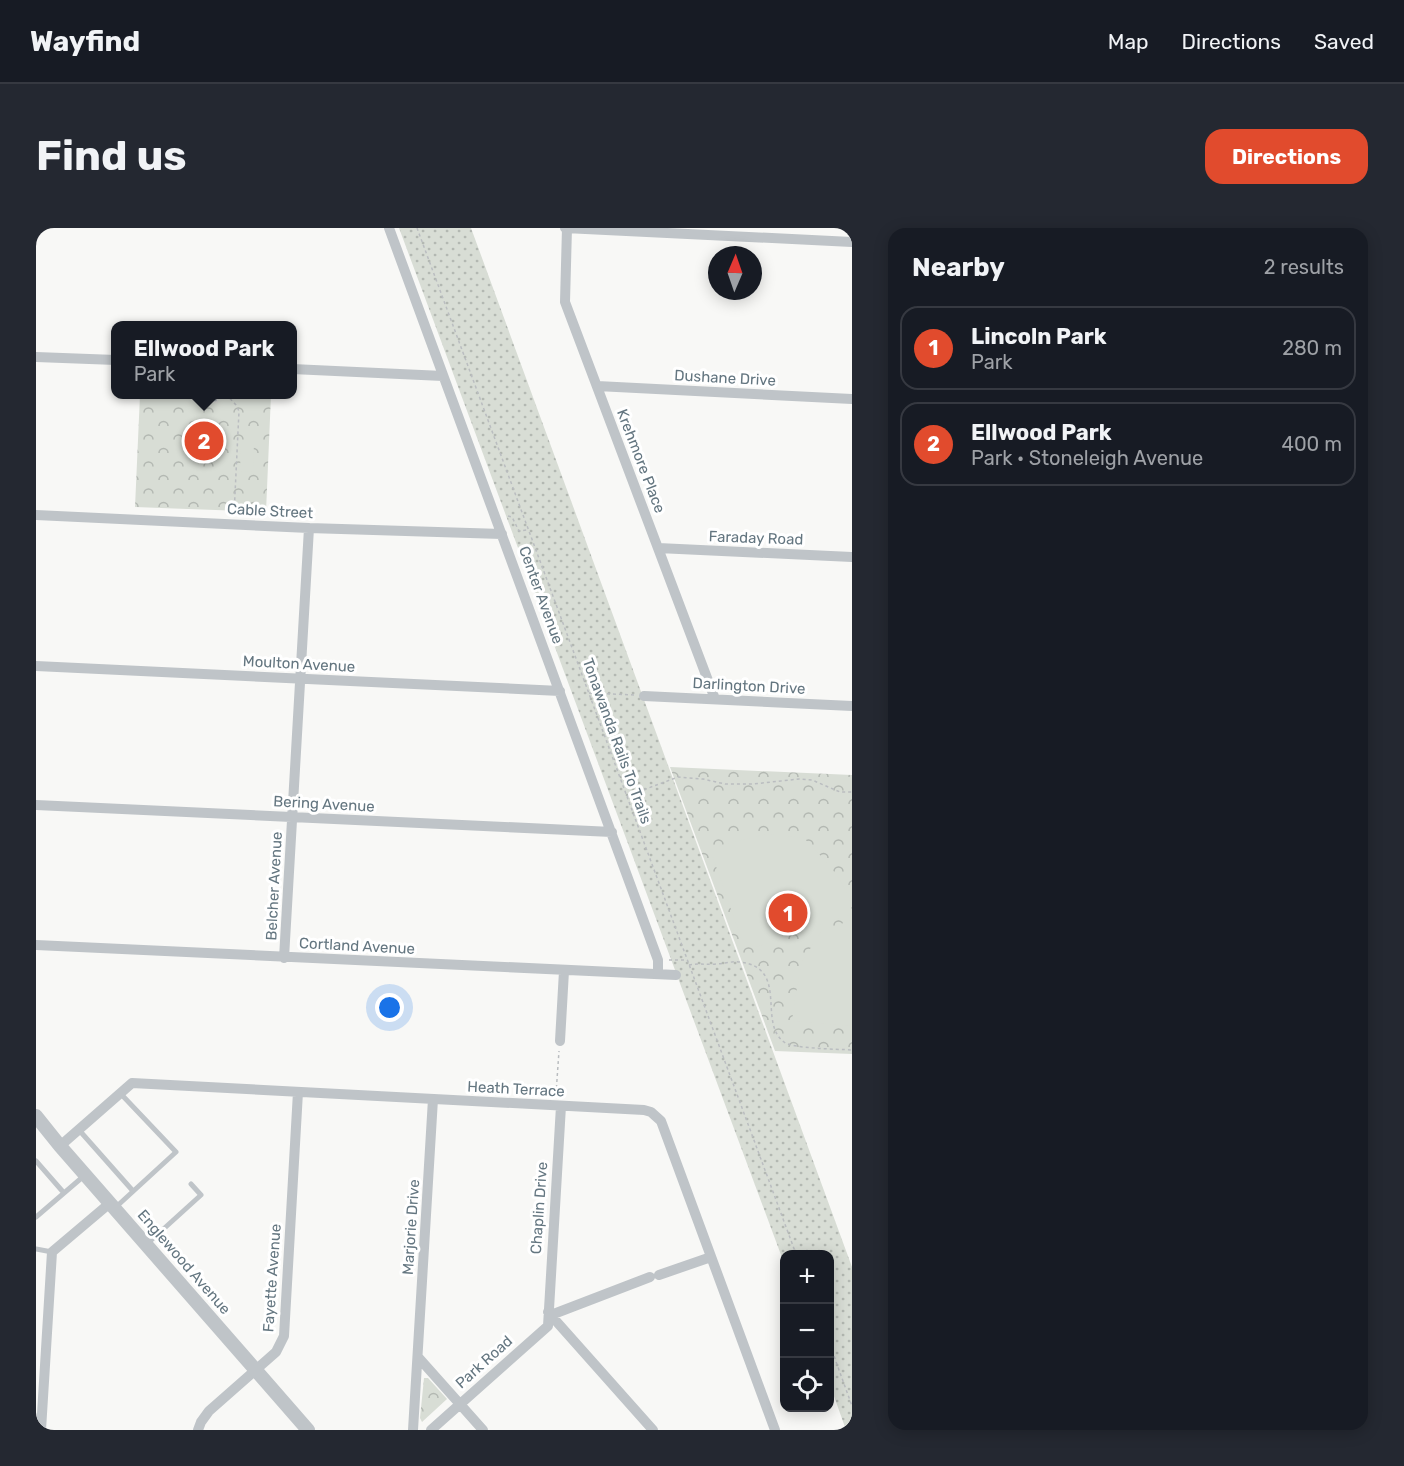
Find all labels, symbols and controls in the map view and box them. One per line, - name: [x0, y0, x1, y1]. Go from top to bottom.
- text: Wayfind: [30, 25, 140, 58]
- text: Map: [1108, 29, 1149, 54]
- text: Directions: [1182, 29, 1281, 54]
- text: Saved: [1314, 29, 1374, 54]
- button: Directions: [1205, 129, 1368, 184]
- text: Find us: [36, 131, 187, 181]
- north arrow: [708, 246, 762, 300]
- text: Nearby: [912, 252, 1005, 283]
- text: 2 results: [1264, 255, 1344, 279]
- popup: [111, 321, 297, 399]
- text: Lincoln Park: [971, 323, 1107, 350]
- text: Ellwood Park: [134, 335, 274, 362]
- text: 1: [929, 336, 938, 360]
- text: 280 m: [1282, 336, 1342, 360]
- text: Park: [971, 350, 1013, 374]
- text: Park: [134, 362, 175, 386]
- street label: Dushane Drive: [674, 366, 776, 390]
- street label: Krehmore Place: [613, 406, 669, 516]
- pin: 2: [184, 418, 224, 464]
- text: Ellwood Park: [971, 419, 1112, 446]
- text: 2: [927, 432, 940, 456]
- text: 400 m: [1282, 432, 1342, 456]
- text: Park · Stoneleigh Avenue: [971, 446, 1203, 470]
- street label: Cable Street: [226, 500, 314, 522]
- street label: Faraday Road: [708, 527, 804, 549]
- street label: Center Avenue: [515, 544, 567, 646]
- street label: Moulton Avenue: [242, 652, 356, 676]
- street label: Tonawanda Rails To Trails: [579, 656, 655, 827]
- street label: Darlington Drive: [692, 674, 806, 698]
- street label: Bering Avenue: [273, 792, 375, 816]
- street label: Belcher Avenue: [262, 831, 286, 941]
- pin: 1: [768, 890, 807, 936]
- street label: Cortland Avenue: [299, 934, 415, 958]
- your location: [375, 993, 404, 1022]
- street label: Heath Terrace: [467, 1077, 565, 1101]
- street label: Chaplin Drive: [527, 1161, 551, 1255]
- street label: Marjorie Drive: [399, 1179, 423, 1275]
- street label: Englewood Avenue: [134, 1206, 234, 1318]
- street label: Fayette Avenue: [259, 1223, 285, 1333]
- map controls: [780, 1250, 834, 1412]
- button: +: [780, 1250, 834, 1304]
- button: −: [780, 1304, 834, 1358]
- street label: Park Road: [452, 1332, 516, 1392]
- button: locate: [780, 1358, 834, 1412]

